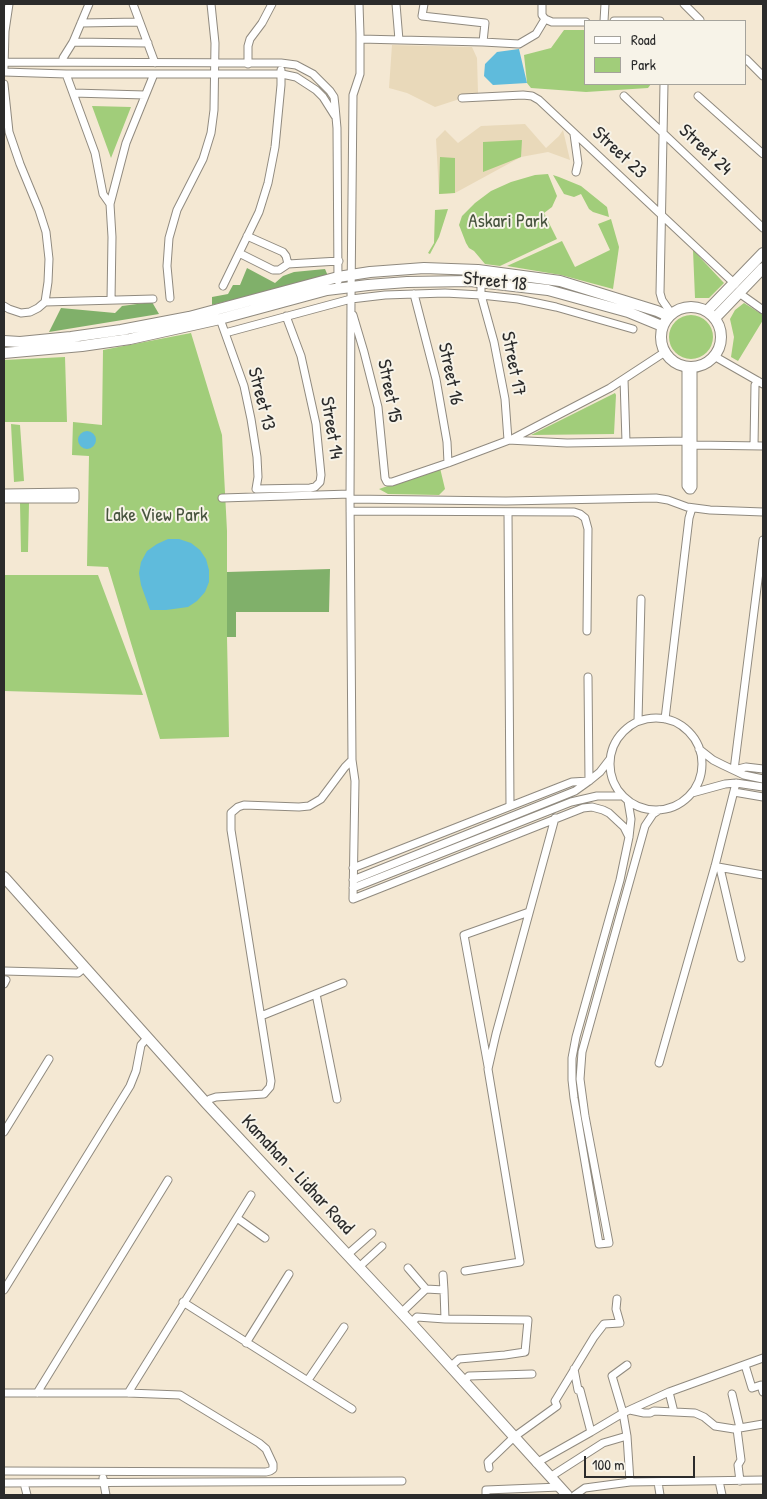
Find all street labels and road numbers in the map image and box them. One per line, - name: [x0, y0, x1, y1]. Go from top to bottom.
- street label: Street 24: [674, 120, 736, 180]
- street label: Street 23: [587, 122, 651, 184]
- street label: Street 18: [462, 267, 528, 297]
- street label: Street 17: [496, 330, 530, 398]
- street label: Street 16: [432, 341, 468, 407]
- street label: Street 15: [372, 358, 406, 424]
- street label: Street 13: [242, 365, 280, 433]
- street label: Street 14: [315, 395, 347, 461]
- street label: Kamahan - Lidhar Road: [236, 1110, 358, 1240]

